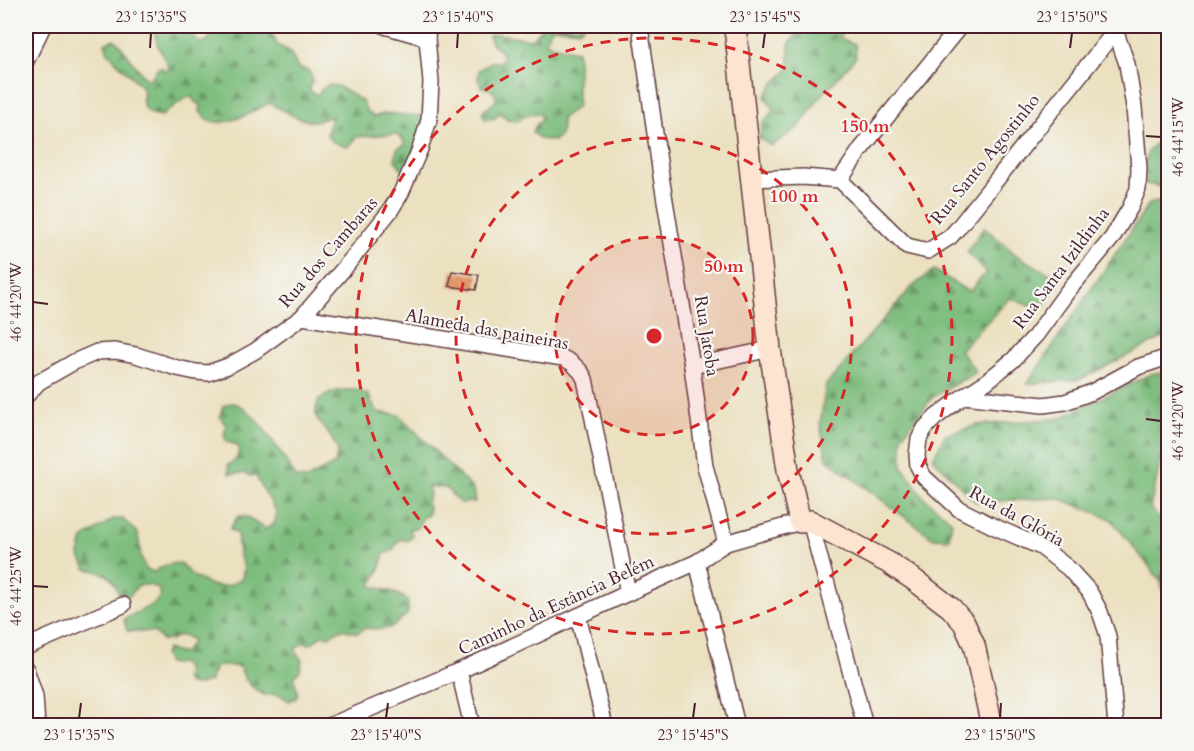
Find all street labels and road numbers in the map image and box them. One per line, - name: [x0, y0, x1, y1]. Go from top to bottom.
- street label: Rua Santo Agostinho: [925, 88, 1046, 230]
- street label: Rua dos Cambaras: [273, 191, 384, 313]
- street label: Rua Santa Izildinha: [1007, 202, 1116, 334]
- street label: Rua Jatoba: [688, 294, 725, 379]
- street label: Alameda das paineiras: [403, 303, 570, 356]
- street label: Rua da Glória: [965, 480, 1069, 553]
- street label: Caminho da Estância Belém: [454, 549, 659, 662]

